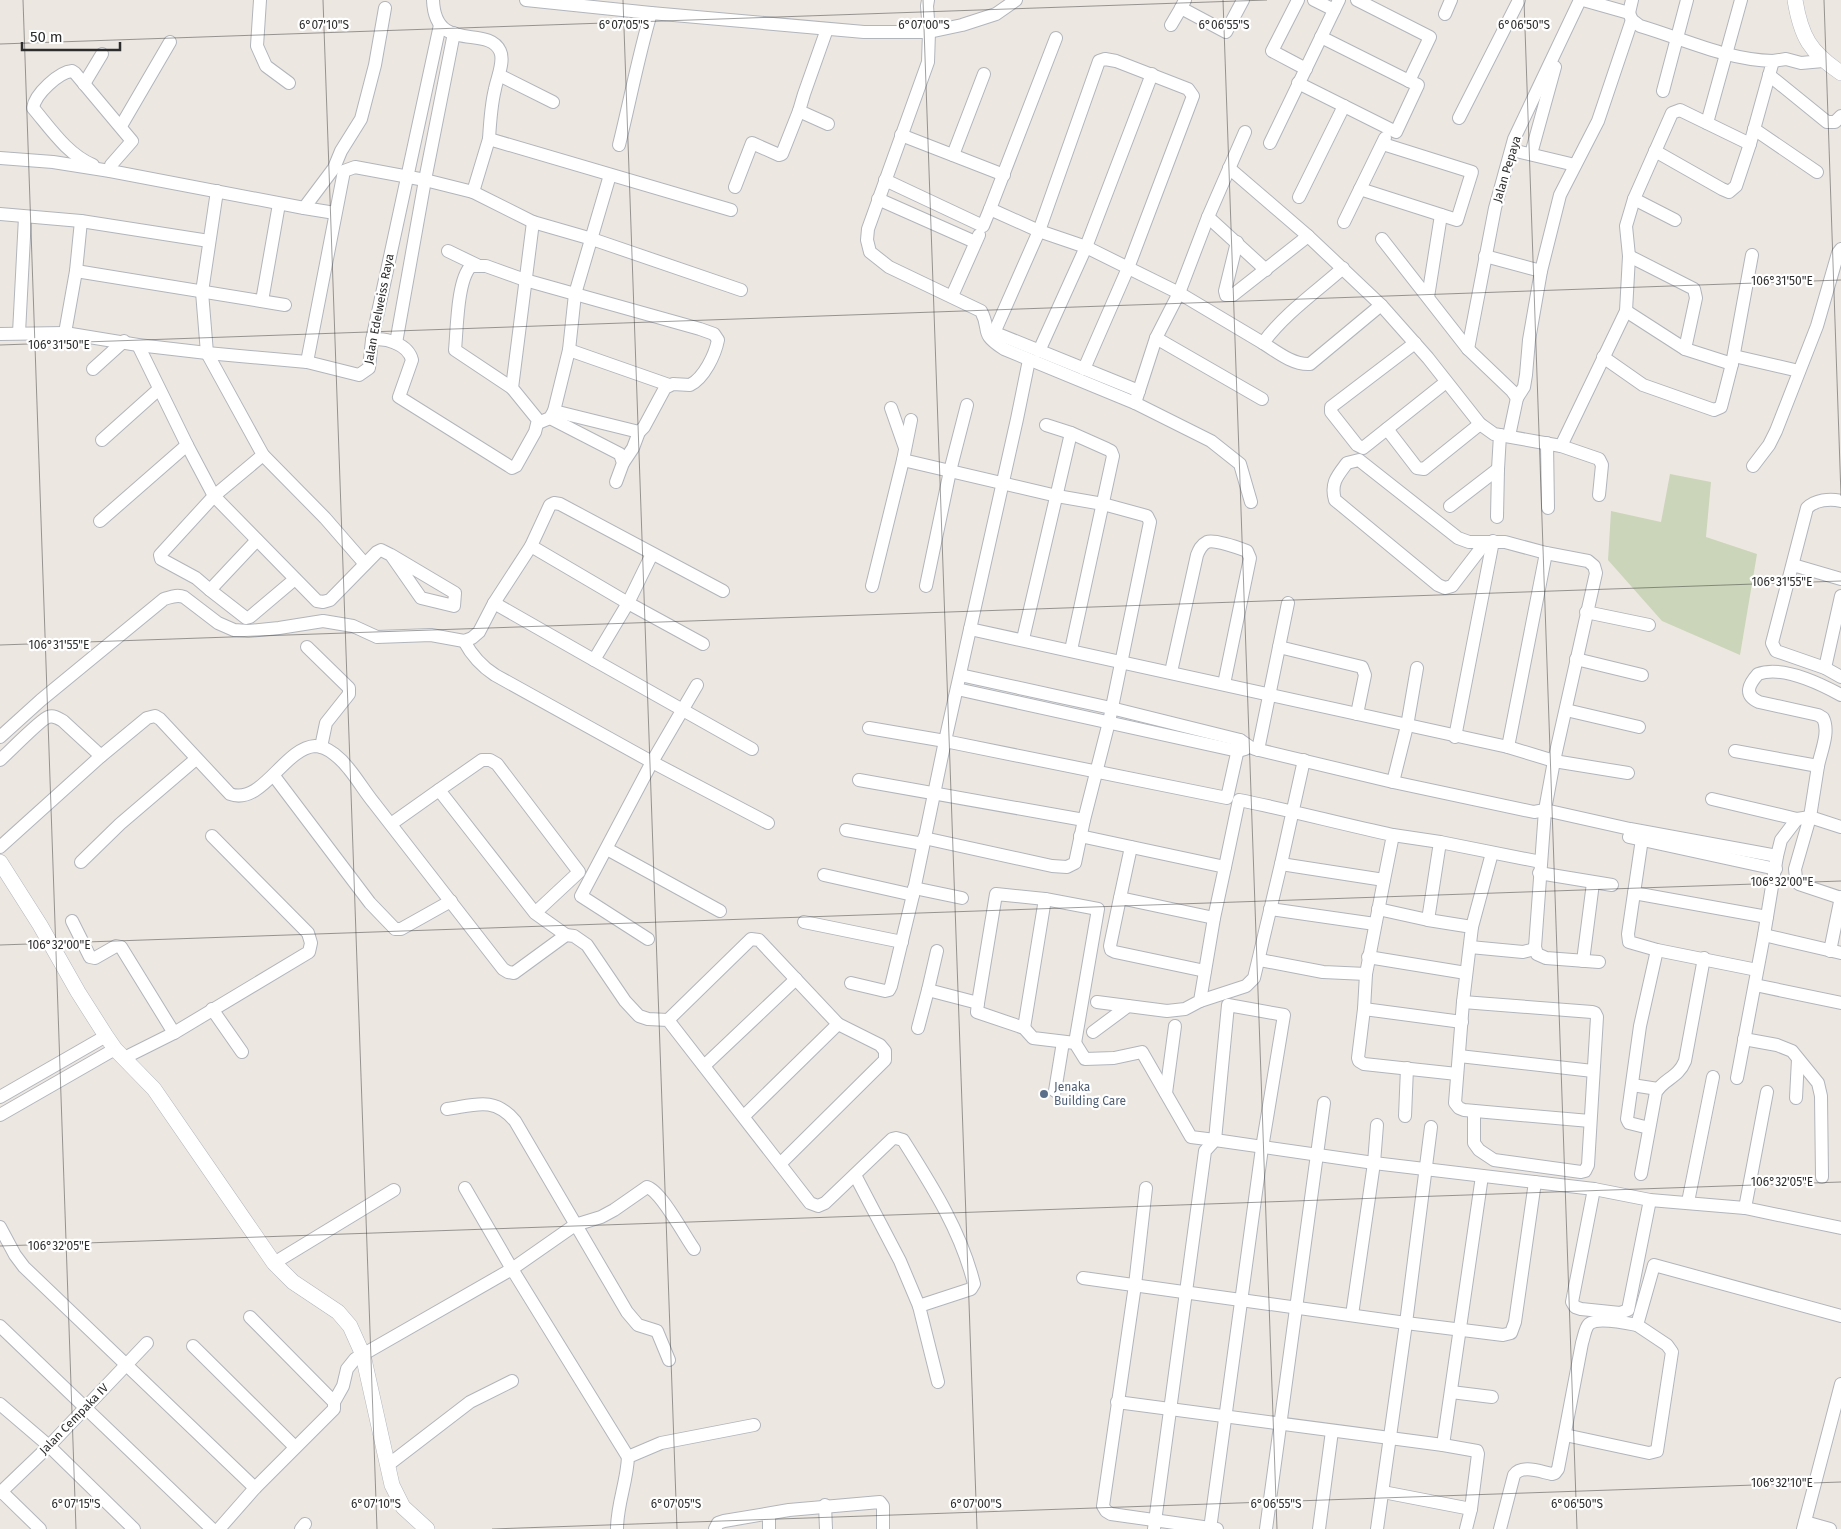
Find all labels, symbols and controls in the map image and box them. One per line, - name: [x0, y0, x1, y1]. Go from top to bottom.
- text: 6°07'10"S: [299, 18, 350, 32]
- text: 6°07'05"S: [599, 18, 650, 32]
- text: 6°07'00"S: [898, 18, 950, 32]
- text: 6°06'55"S: [1199, 18, 1250, 32]
- text: 6°06'50"S: [1498, 18, 1550, 32]
- scale bar: [22, 20, 120, 52]
- text: 50 m: [30, 28, 63, 46]
- street label: Jalan Pepaya: [1490, 134, 1524, 204]
- street label: Jalan Edelweiss Raya: [361, 253, 397, 365]
- text: 106°31'50"E: [1751, 274, 1813, 288]
- text: 106°31'50"E: [28, 338, 90, 352]
- text: 106°31'55"E: [1752, 575, 1812, 589]
- text: 106°31'55"E: [29, 638, 89, 652]
- text: 106°32'00"E: [1750, 875, 1814, 889]
- text: 106°32'00"E: [27, 938, 91, 952]
- place label: Jenaka Building Care: [1054, 1080, 1126, 1108]
- marker: Jenaka Building Care: [1038, 1088, 1050, 1100]
- text: 106°32'05"E: [1751, 1175, 1813, 1189]
- text: 106°32'05"E: [28, 1239, 90, 1253]
- street label: Jalan Cempaka IV: [37, 1380, 112, 1457]
- text: 106°32'10"E: [1751, 1476, 1813, 1490]
- text: 6°07'15"S: [51, 1497, 101, 1511]
- text: 6°07'10"S: [351, 1497, 402, 1511]
- text: 6°07'05"S: [651, 1497, 702, 1511]
- text: 6°07'00"S: [950, 1497, 1002, 1511]
- text: 6°06'55"S: [1251, 1497, 1302, 1511]
- text: 6°06'50"S: [1551, 1497, 1603, 1511]

